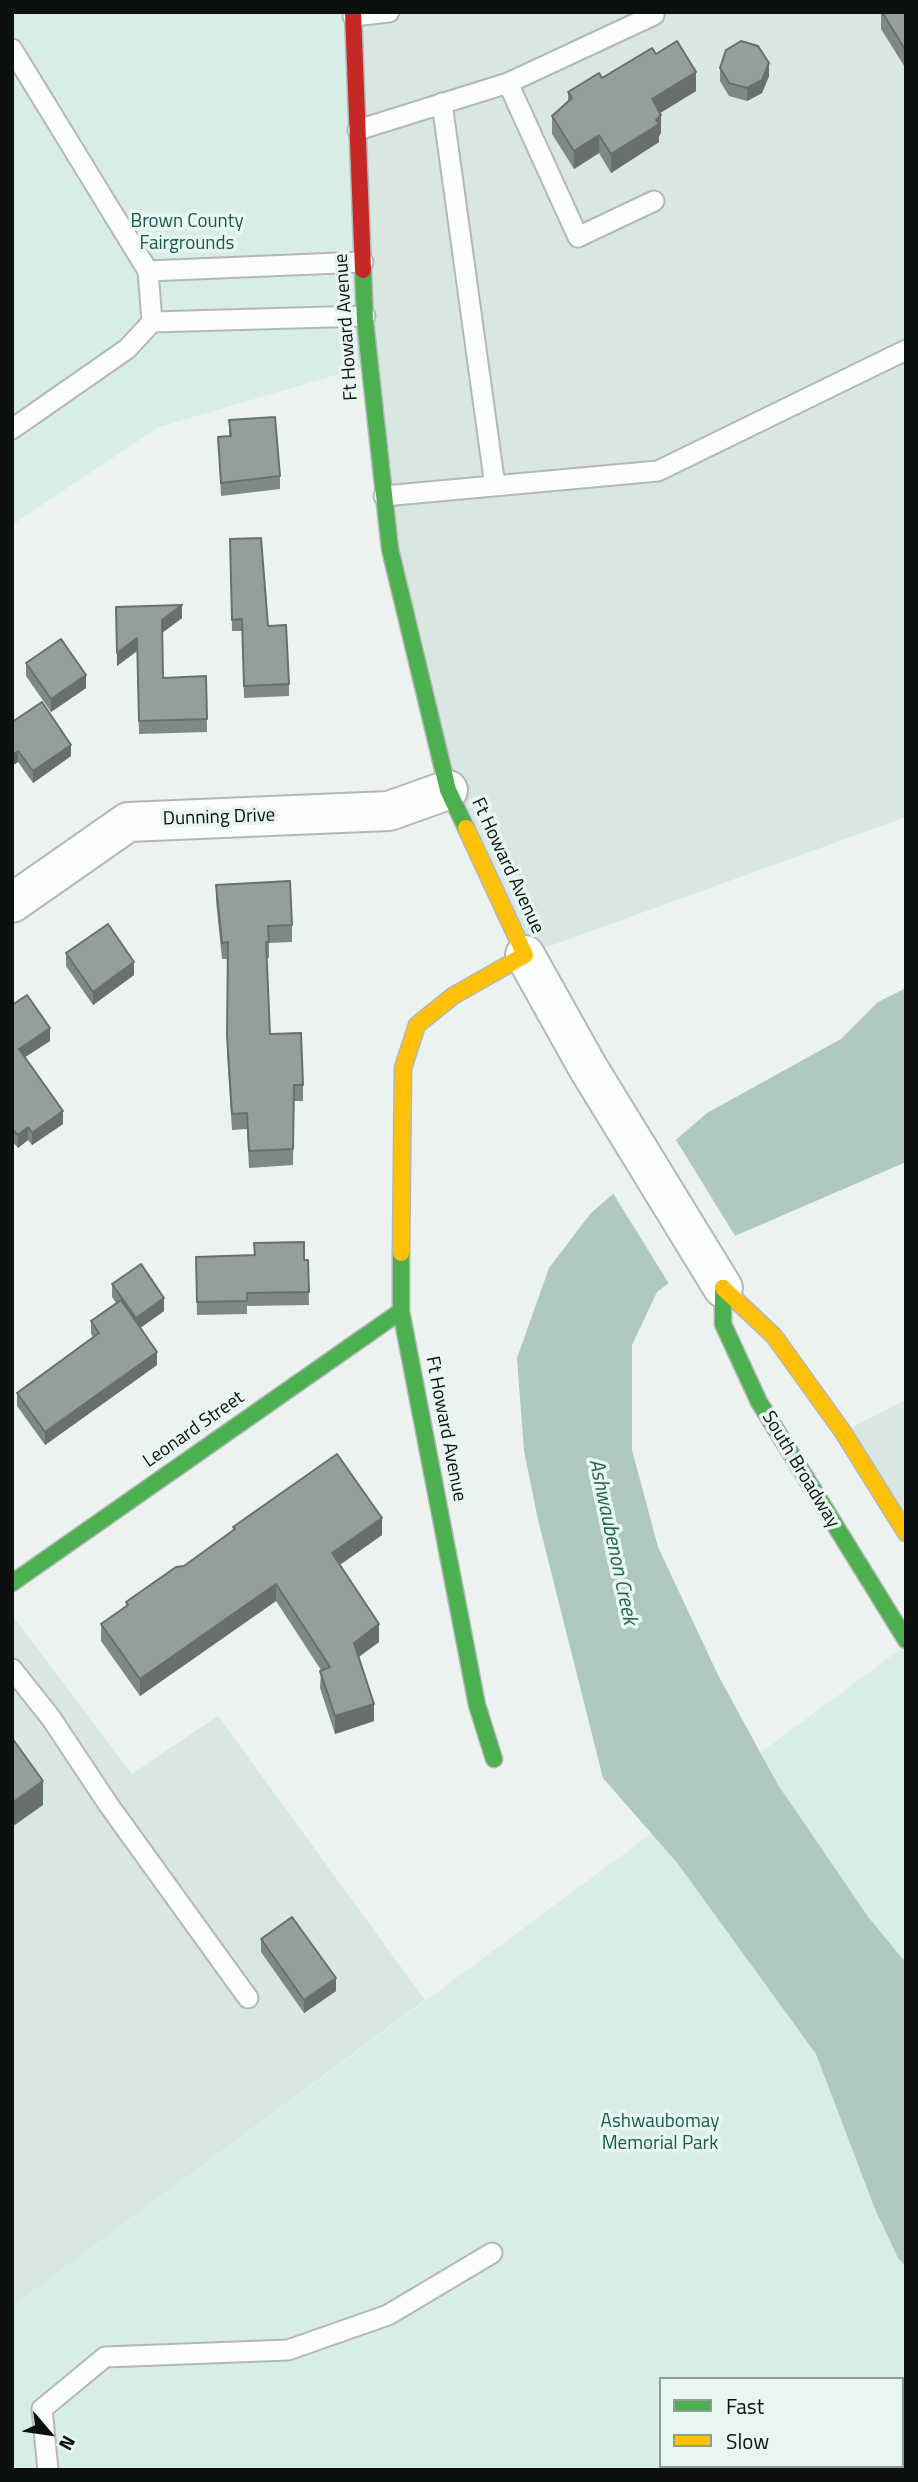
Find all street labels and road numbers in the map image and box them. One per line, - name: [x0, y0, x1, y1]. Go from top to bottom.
- street label: Ft Howard Avenue: [330, 253, 364, 401]
- street label: Ft Howard Avenue: [466, 794, 548, 938]
- street label: Dunning Drive: [162, 805, 276, 831]
- street label: Ft Howard Avenue: [420, 1355, 470, 1503]
- street label: Leonard Street: [139, 1387, 249, 1473]
- street label: South Broadway: [756, 1407, 844, 1533]

